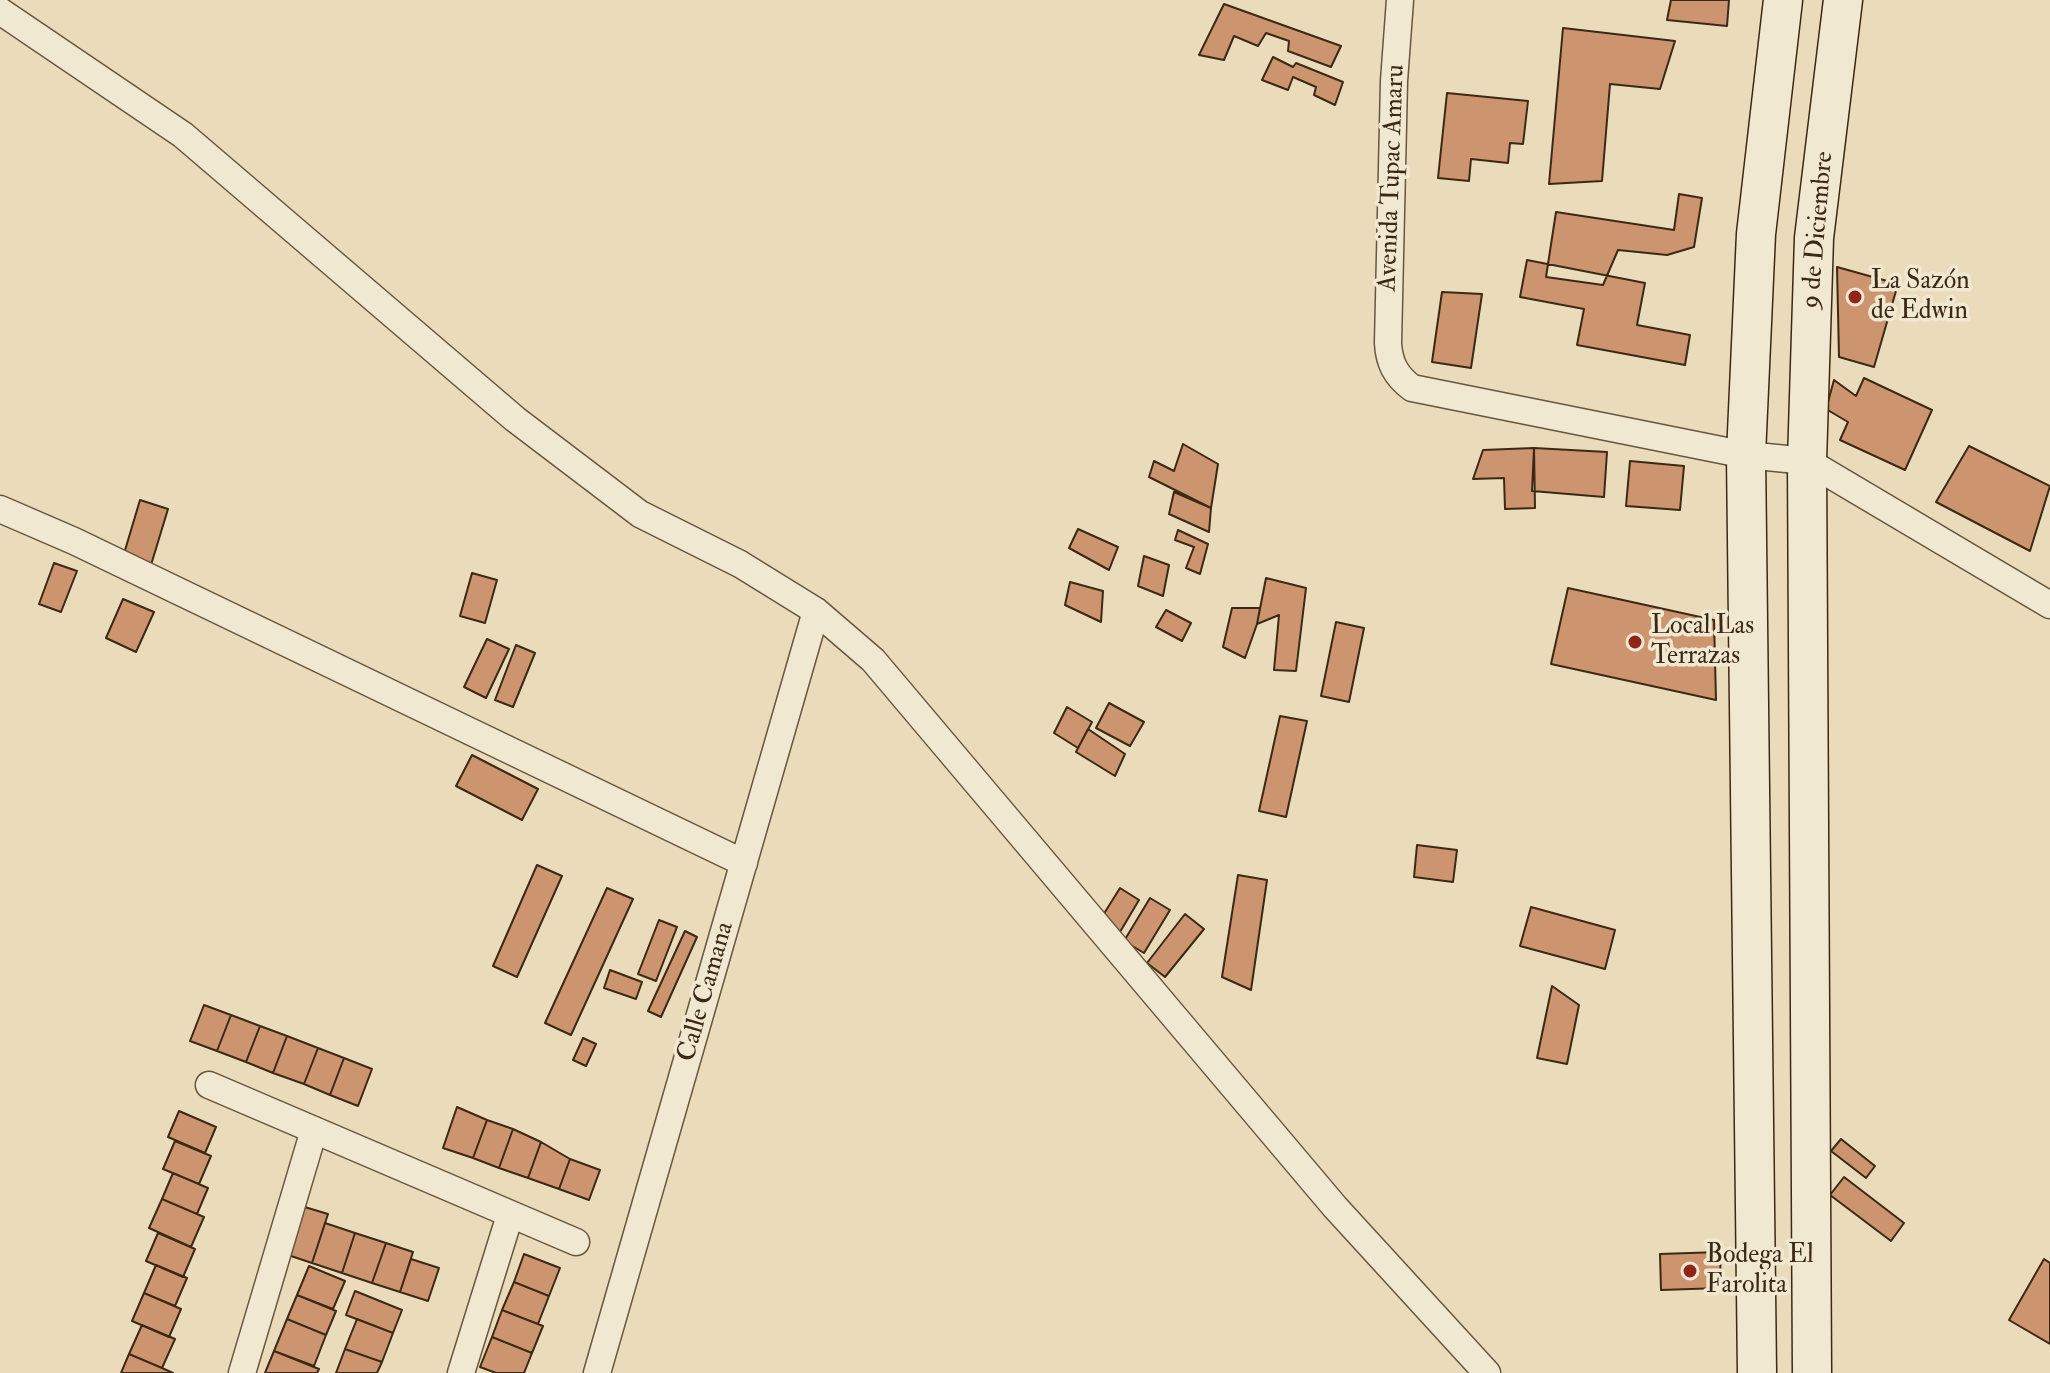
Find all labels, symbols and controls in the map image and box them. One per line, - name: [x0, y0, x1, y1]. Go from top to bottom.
- street label: Avenida Tupac Amaru: [1373, 64, 1413, 292]
- street label: 9 de Diciembre: [1797, 150, 1841, 310]
- place label: La Sazón de Edwin: [1871, 266, 1970, 328]
- marker: La Sazón de Edwin: [1846, 288, 1864, 306]
- place label: Local Las Terrazas: [1651, 611, 1754, 672]
- marker: Local Las Terrazas: [1626, 633, 1644, 651]
- street label: Calle Camana: [672, 919, 742, 1065]
- place label: Bodega El Farolita: [1706, 1240, 1814, 1302]
- marker: Bodega El Farolita: [1681, 1262, 1699, 1280]

